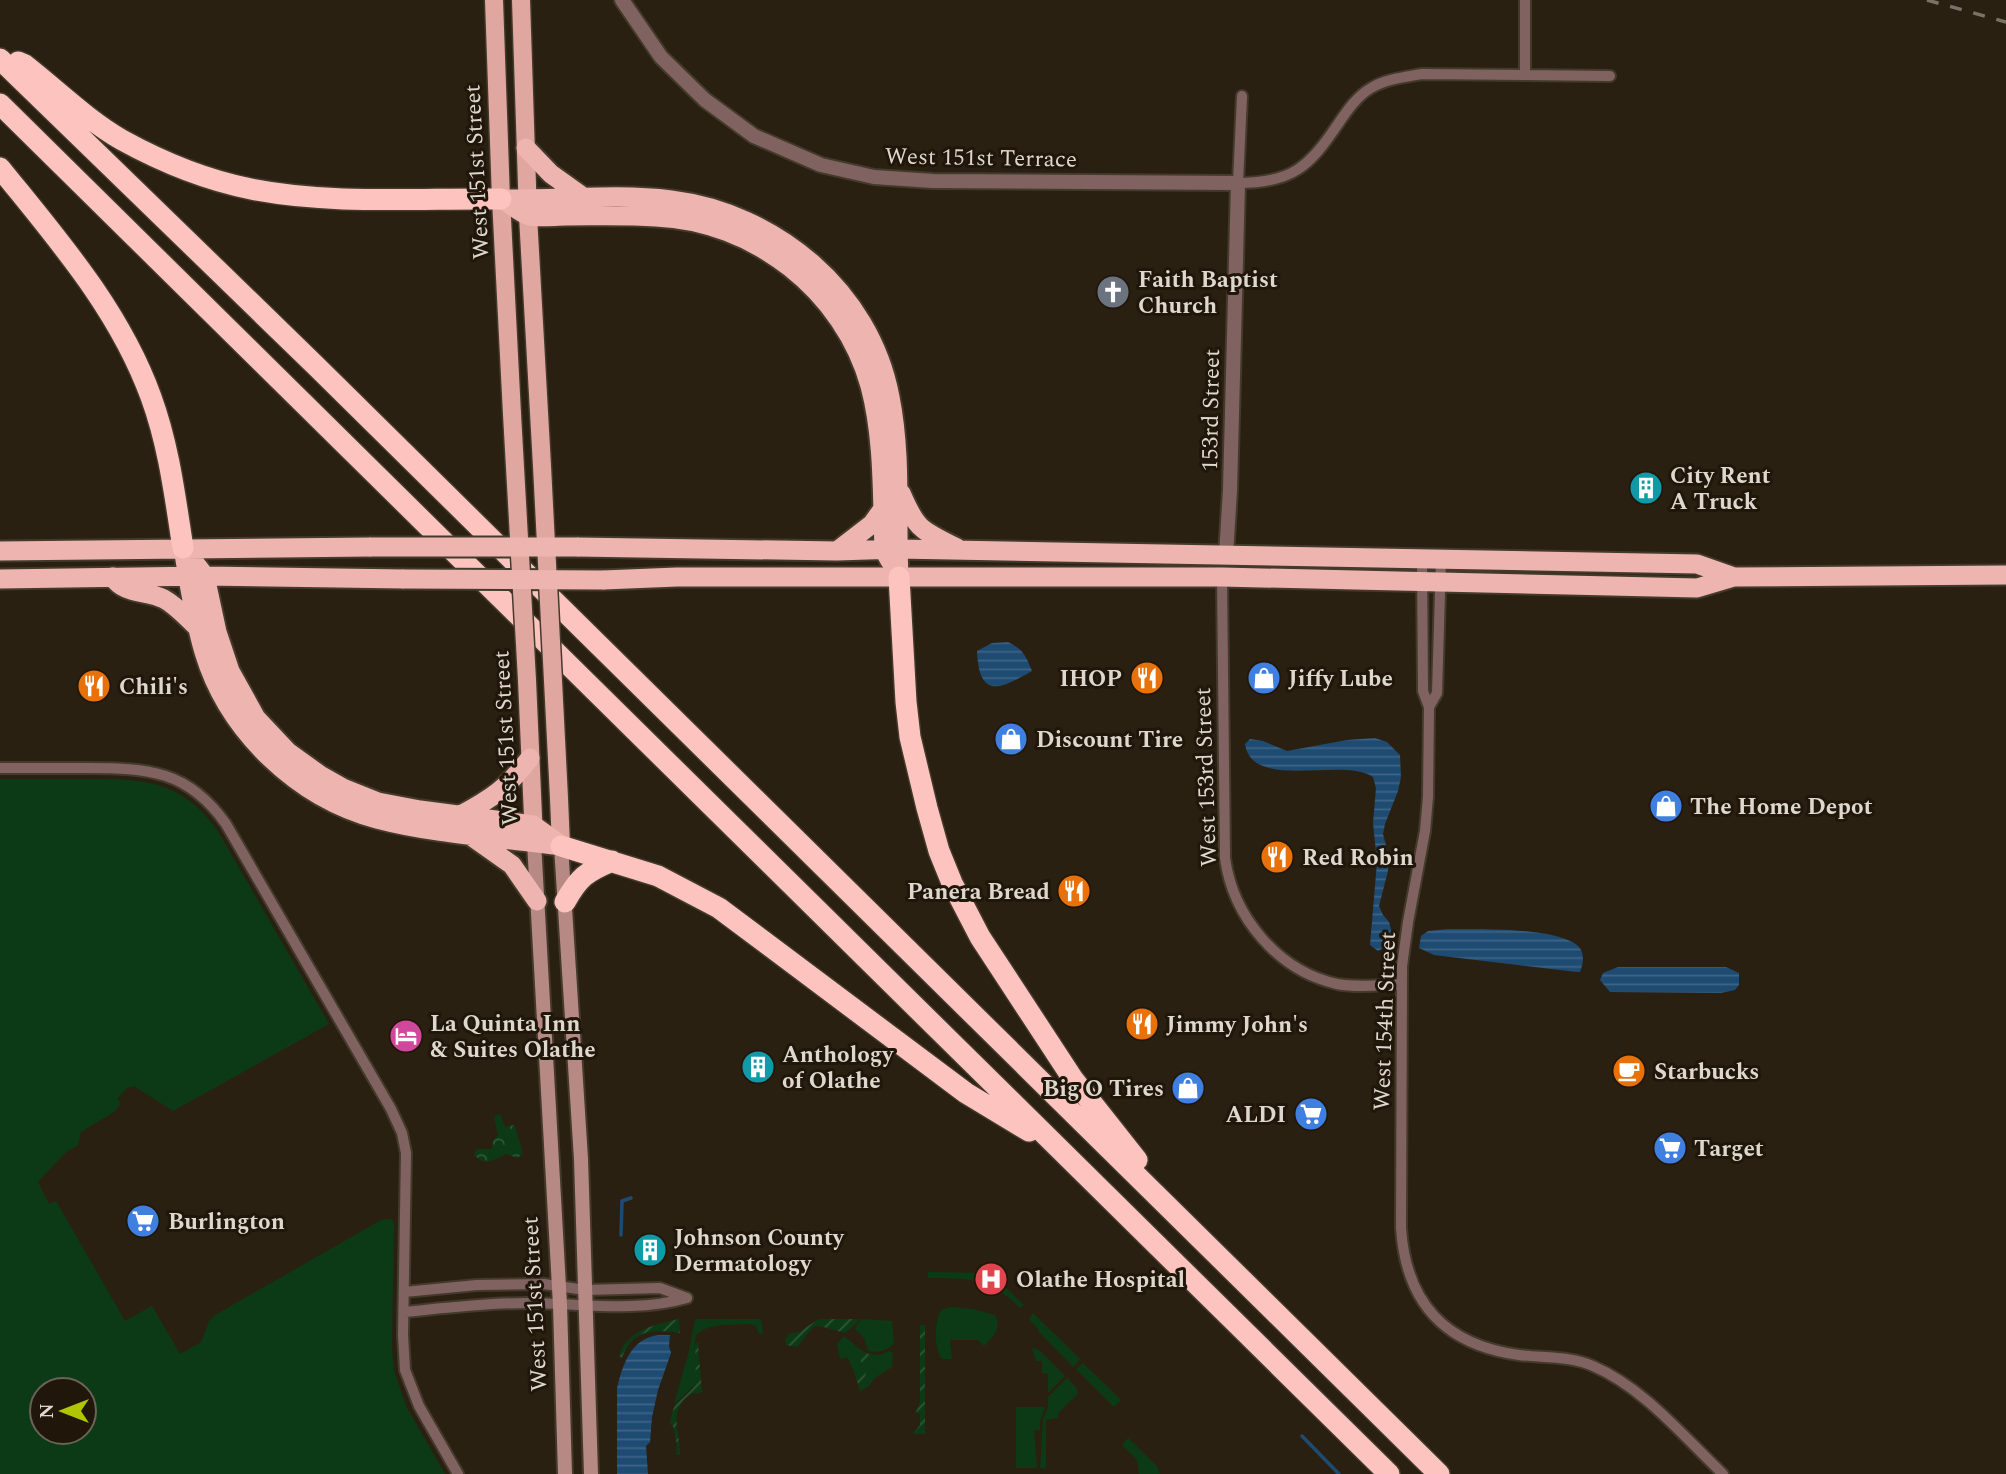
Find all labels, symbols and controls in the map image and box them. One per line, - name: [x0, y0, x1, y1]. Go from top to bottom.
- street label: West 151st Street: [455, 83, 500, 260]
- street label: West 151st Terrace: [885, 139, 1077, 178]
- place label: Faith Baptist Church: [1138, 263, 1278, 324]
- church icon: Faith Baptist Church: [1094, 273, 1132, 311]
- street label: 153rd Street: [1193, 348, 1230, 472]
- place label: City Rent A Truck: [1670, 459, 1771, 520]
- building icon: City Rent A Truck: [1627, 469, 1665, 507]
- street label: West 151st Street: [484, 649, 529, 826]
- restaurant icon: IHOP: [1128, 659, 1166, 697]
- shop icon: Jiffy Lube: [1245, 659, 1283, 697]
- place label: IHOP: [1059, 662, 1122, 697]
- place label: Jiffy Lube: [1288, 662, 1393, 697]
- restaurant icon: Chili's: [75, 667, 113, 705]
- place label: Chili's: [119, 670, 188, 705]
- street label: West 153rd Street: [1186, 687, 1227, 867]
- shop icon: Discount Tire: [992, 720, 1030, 758]
- place label: Discount Tire: [1036, 723, 1183, 758]
- shop icon: The Home Depot: [1647, 787, 1685, 825]
- place label: The Home Depot: [1690, 790, 1873, 825]
- restaurant icon: Red Robin: [1258, 838, 1296, 876]
- place label: Red Robin: [1302, 841, 1414, 876]
- restaurant icon: Panera Bread: [1055, 872, 1093, 910]
- place label: Panera Bread: [907, 875, 1050, 910]
- street label: West 154th Street: [1365, 931, 1406, 1111]
- restaurant icon: Jimmy John's: [1123, 1005, 1161, 1043]
- place label: La Quinta Inn & Suites Olathe: [430, 1007, 596, 1068]
- place label: Jimmy John's: [1166, 1008, 1308, 1043]
- hotel icon: La Quinta Inn & Suites Olathe: [387, 1017, 425, 1055]
- place label: Anthology of Olathe: [782, 1038, 894, 1099]
- building icon: Anthology of Olathe: [739, 1048, 777, 1086]
- cafe icon: Starbucks: [1610, 1052, 1648, 1090]
- place label: Starbucks: [1654, 1055, 1759, 1090]
- shop icon: Big O Tires: [1169, 1069, 1207, 1107]
- place label: Big O Tires: [1043, 1072, 1164, 1107]
- supermarket icon: ALDI: [1292, 1095, 1330, 1133]
- place label: ALDI: [1225, 1098, 1286, 1133]
- supermarket icon: Target: [1651, 1129, 1689, 1167]
- place label: Target: [1694, 1132, 1764, 1167]
- supermarket icon: Burlington: [124, 1202, 162, 1240]
- place label: Burlington: [168, 1205, 285, 1240]
- street label: West 151st Street: [513, 1215, 558, 1392]
- place label: Johnson County Dermatology: [674, 1221, 845, 1282]
- building icon: Johnson County Dermatology: [631, 1231, 669, 1269]
- hospital icon: Olathe Hospital: [972, 1260, 1010, 1298]
- place label: Olathe Hospital: [1016, 1263, 1185, 1298]
- north arrow: [28, 1376, 98, 1446]
- text: N: [33, 1403, 62, 1419]

